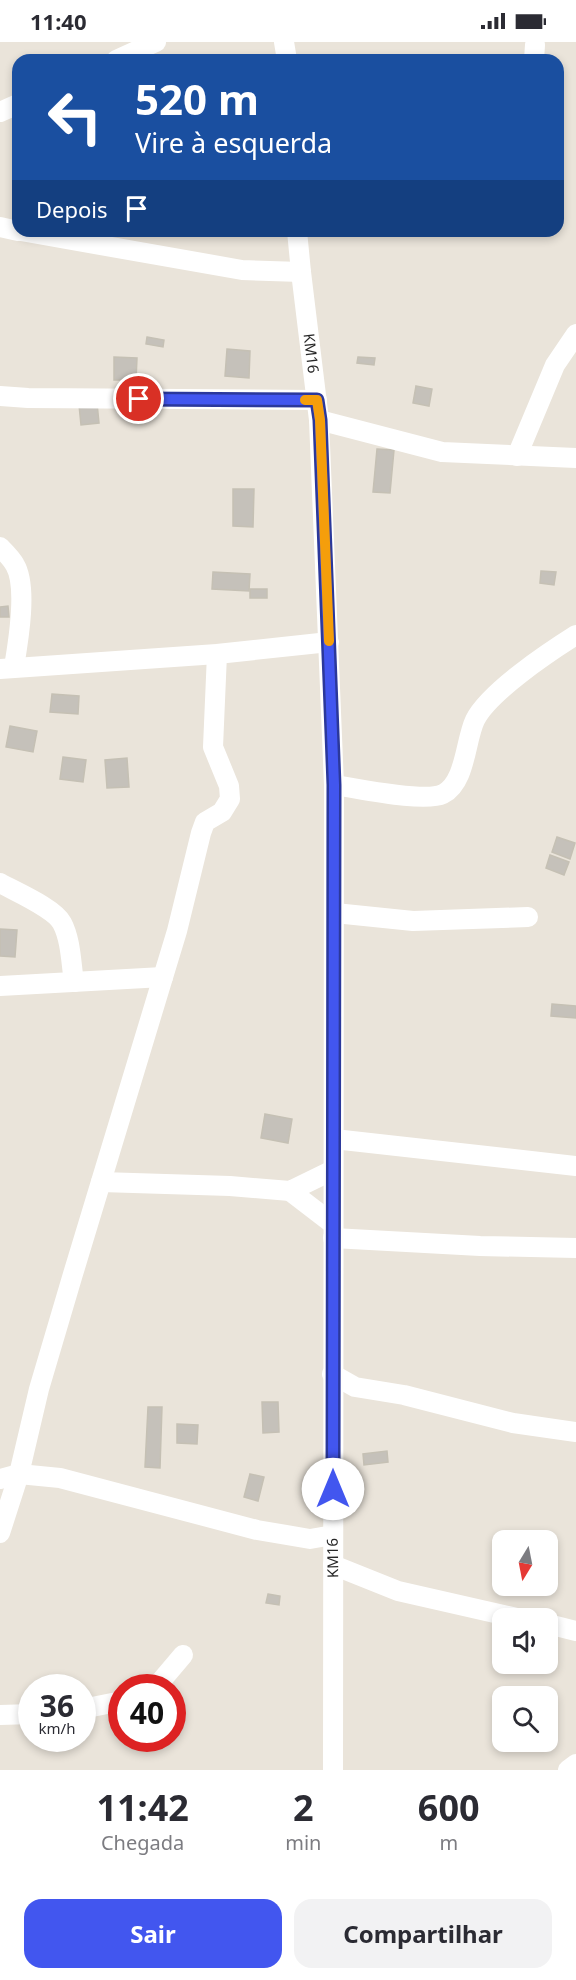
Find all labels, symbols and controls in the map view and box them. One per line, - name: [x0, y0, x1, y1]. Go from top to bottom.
- text: 11:40: [30, 6, 87, 36]
- text: 520 m: [135, 70, 259, 127]
- icon: left: [36, 78, 114, 156]
- text: Vire à esquerda: [135, 124, 332, 161]
- icon: arrive: [120, 192, 153, 225]
- text: Depois: [36, 194, 108, 224]
- street label: KM16: [300, 332, 324, 374]
- pin: [113, 373, 164, 424]
- icon: arrive: [122, 382, 155, 415]
- position arrow: [301, 1457, 365, 1521]
- north arrow: [492, 1530, 558, 1596]
- map controls: [492, 1530, 558, 1752]
- street label: KM16: [322, 1538, 342, 1578]
- button: sound: [492, 1608, 558, 1674]
- speed limit sign: 40: [108, 1674, 186, 1752]
- text: 36: [40, 1685, 74, 1726]
- button: search: [492, 1686, 558, 1752]
- text: km/h: [39, 1718, 75, 1738]
- text: 11:42: [96, 1783, 189, 1832]
- text: 2: [293, 1783, 314, 1832]
- text: 600: [418, 1783, 480, 1832]
- text: Chegada: [101, 1829, 184, 1856]
- text: min: [285, 1829, 321, 1856]
- text: m: [439, 1829, 458, 1856]
- button: Sair: [24, 1899, 282, 1968]
- button: Compartilhar: [294, 1899, 552, 1968]

